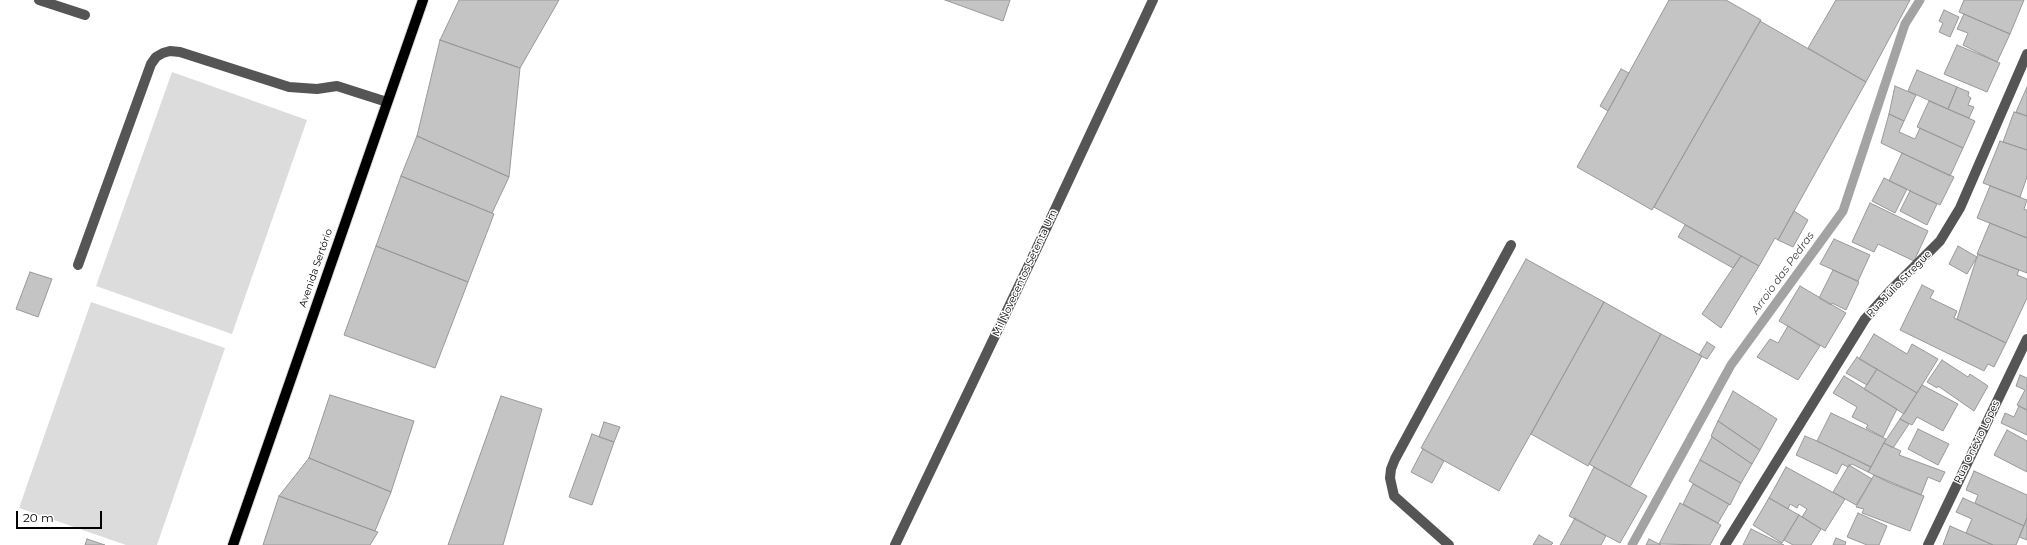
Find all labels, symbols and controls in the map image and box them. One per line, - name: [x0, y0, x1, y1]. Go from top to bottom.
- street label: Mil Novecentos Setenta Um: [990, 208, 1060, 338]
- street label: Avenida Sertório: [297, 227, 335, 309]
- water label: Arroio das Pedras: [1749, 229, 1817, 317]
- street label: Rua Júlio Stregue: [1864, 248, 1934, 320]
- street label: Rua Onévio Lopes: [1952, 399, 2002, 485]
- scale bar: [18, 503, 104, 529]
- text: 20 m: [23, 510, 54, 525]

